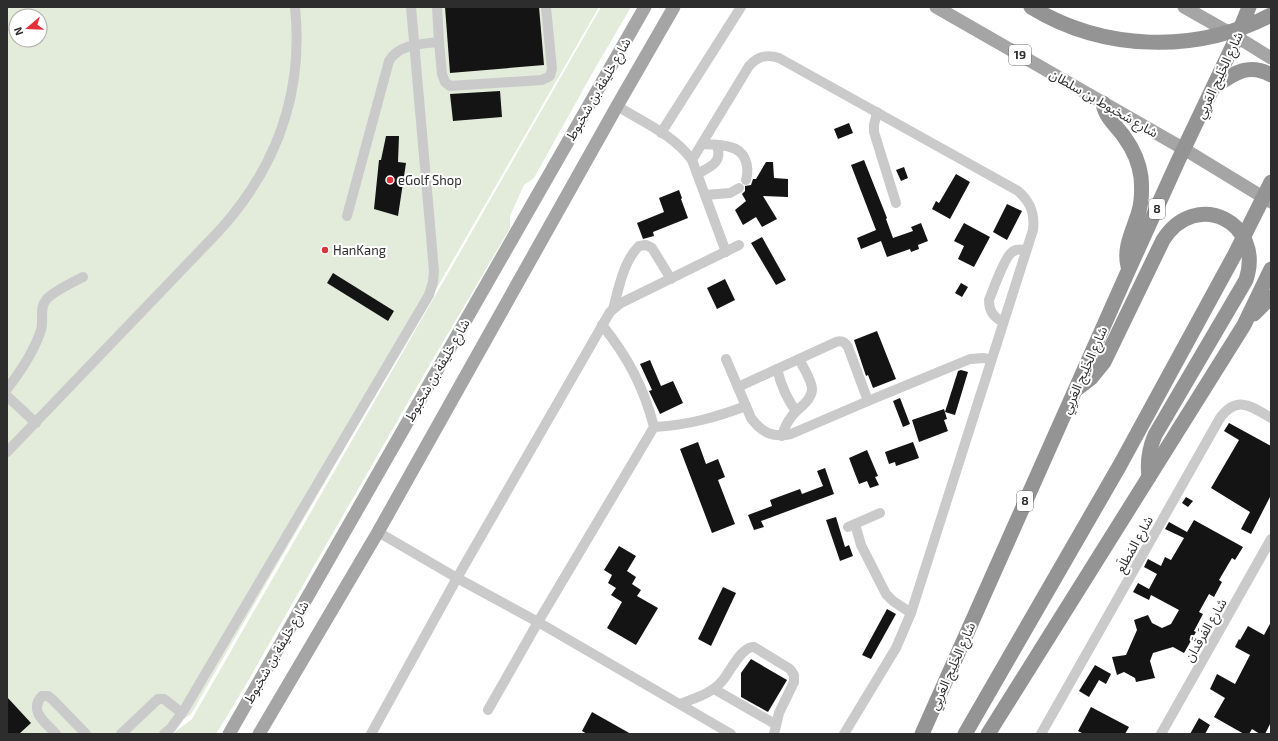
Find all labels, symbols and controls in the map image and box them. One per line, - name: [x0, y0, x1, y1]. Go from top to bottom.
- north arrow: [8, 8, 48, 48]
- text: N: [11, 25, 26, 37]
- street label: شارع الخَلِيج العَربِي: [1192, 29, 1249, 122]
- street label: شارع خليفة بن شخبوط: [562, 35, 636, 145]
- road number: 19: [1009, 45, 1031, 65]
- street label: شارع شخبوط بن سلطان: [1046, 65, 1161, 143]
- place label: eGolf Shop: [398, 172, 462, 188]
- marker: eGolf Shop: [385, 175, 395, 185]
- road number: 8: [1149, 199, 1165, 219]
- place label: HanKang: [333, 242, 386, 258]
- marker: HanKang: [320, 245, 330, 255]
- street label: شارع خليفة بن شخبوط: [401, 316, 475, 426]
- street label: شارع الخَلِيج العَربِي: [1058, 324, 1113, 417]
- road number: 8: [1017, 491, 1033, 511]
- street label: شارع المَطلَع: [1112, 513, 1159, 577]
- street label: شارع الفَرقَدان: [1180, 595, 1232, 666]
- street label: شارع خليفة بن شخبوط: [240, 598, 314, 708]
- street label: شارع الخَلِيج العَربِي: [926, 620, 981, 713]

